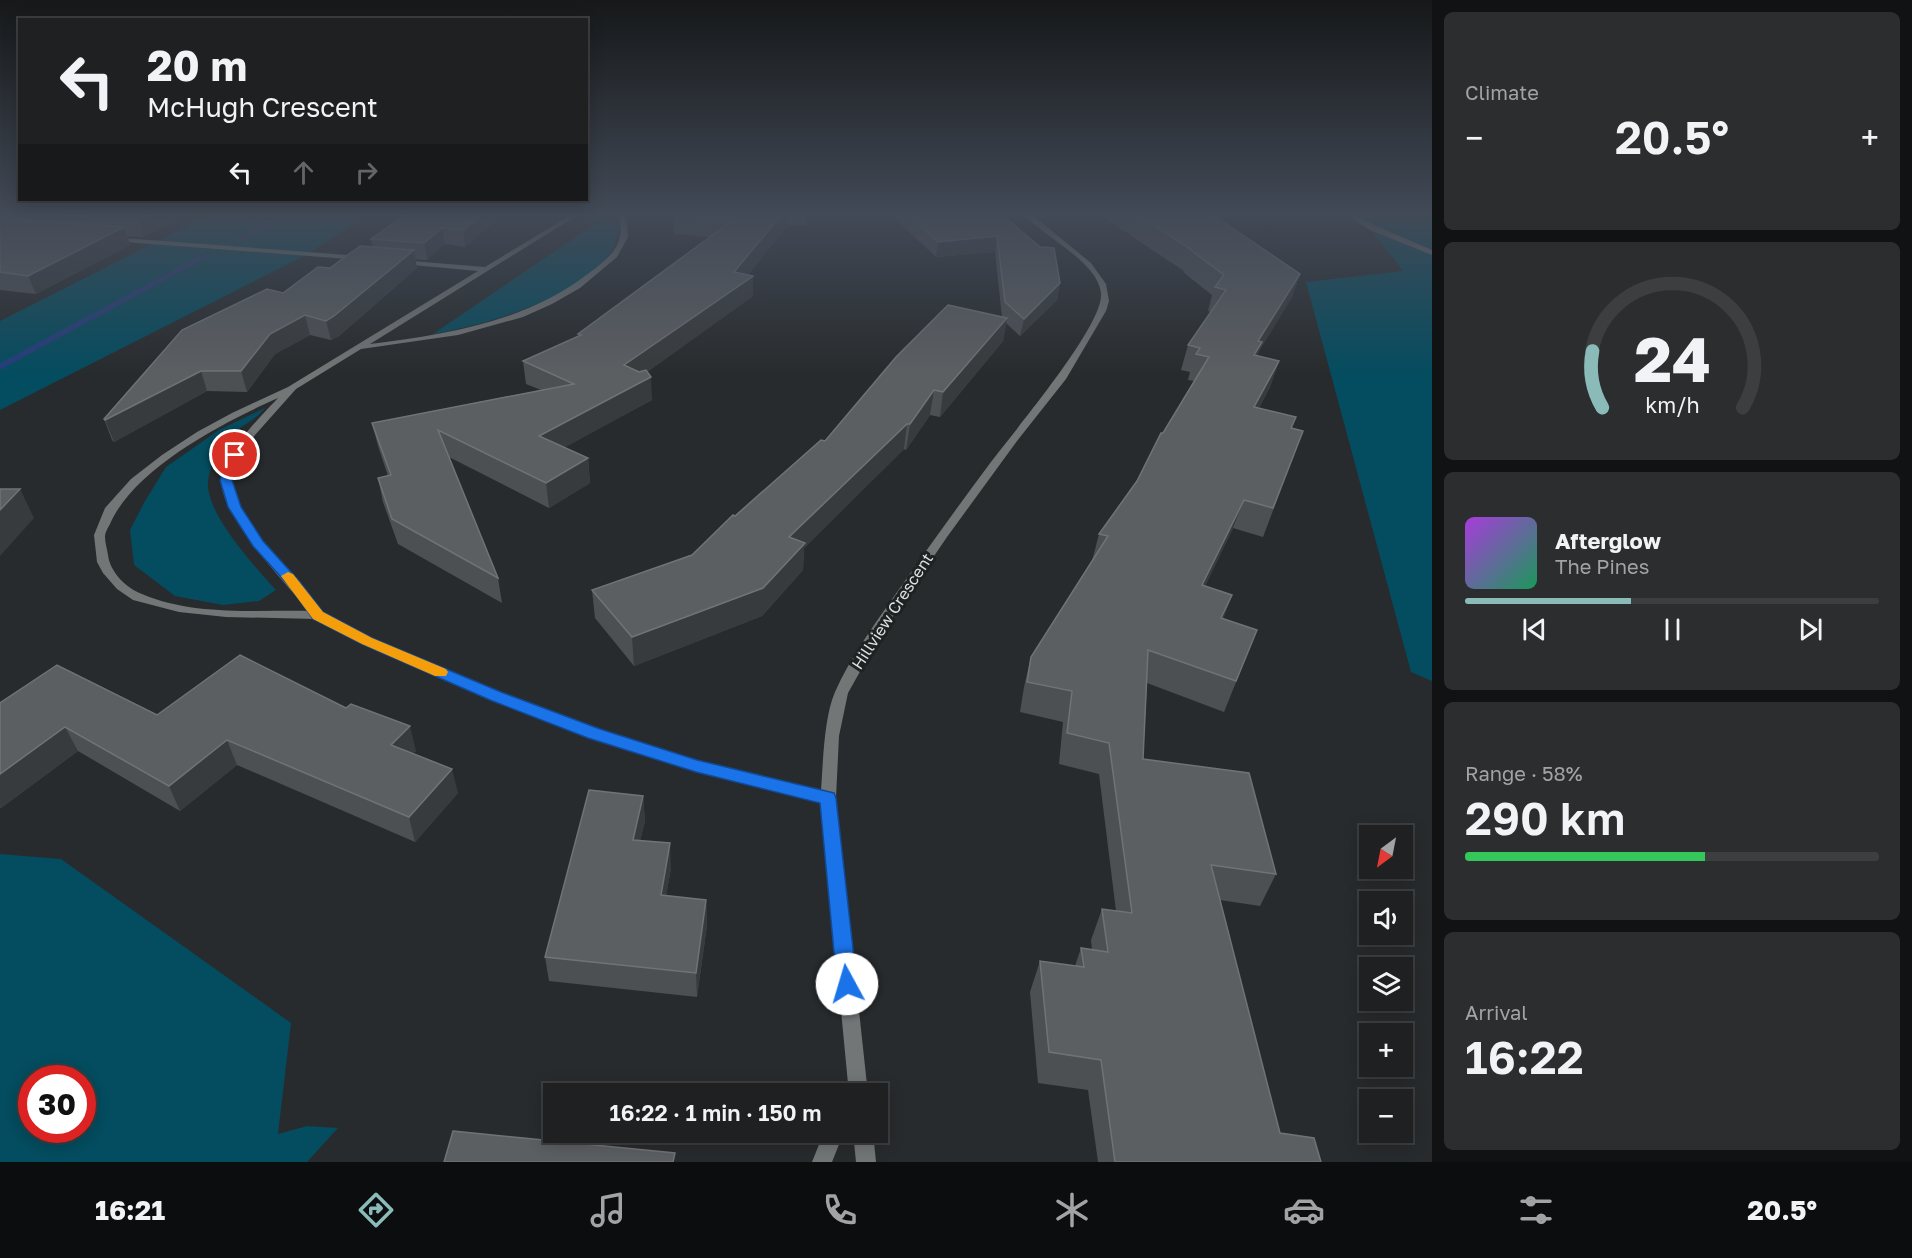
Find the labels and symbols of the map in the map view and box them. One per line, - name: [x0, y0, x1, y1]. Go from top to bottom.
- pin: [209, 429, 260, 480]
- street label: Hillview Crescent: [847, 549, 937, 673]
- north arrow: [1359, 825, 1413, 879]
- position arrow: [815, 952, 879, 1016]
- speed limit sign: 30: [18, 1065, 96, 1143]

